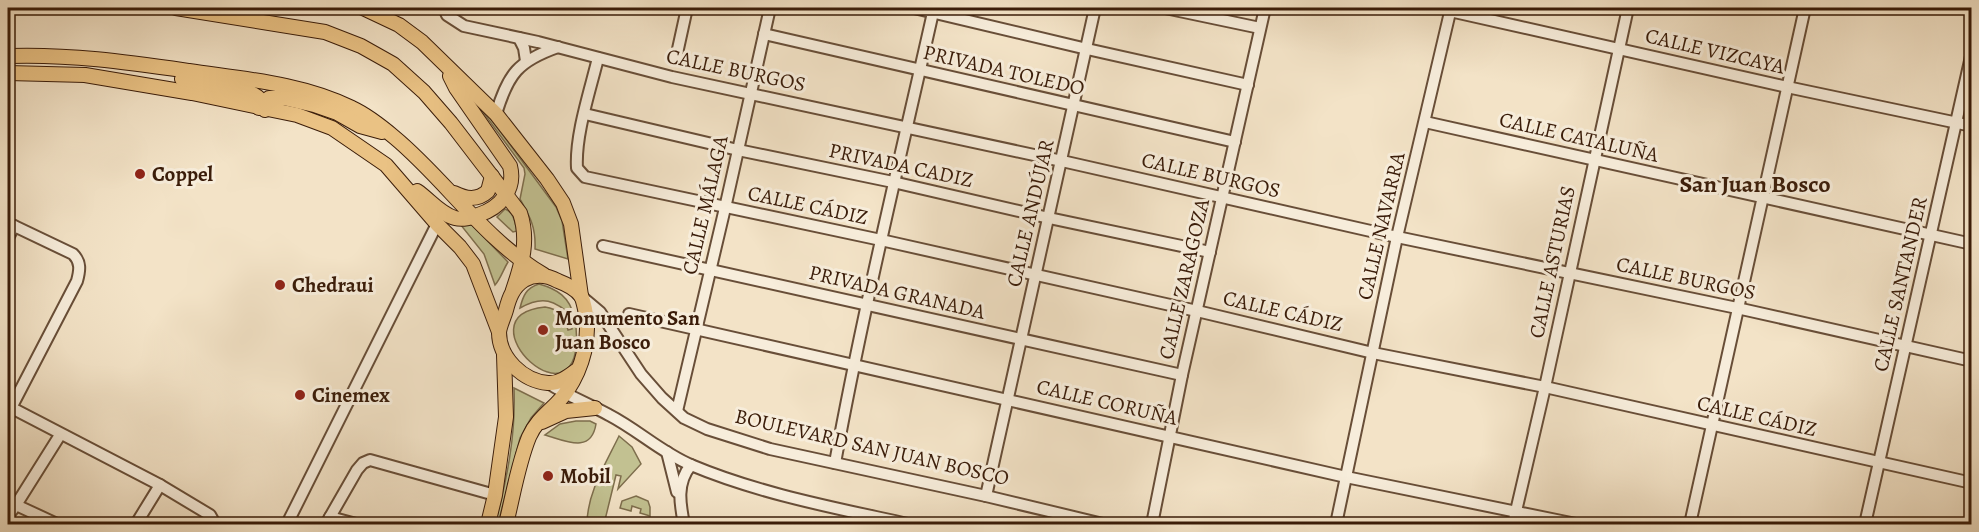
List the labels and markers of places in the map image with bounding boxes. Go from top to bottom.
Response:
place label: Coppel [152,160,214,188]
marker: Coppel [133,167,147,181]
place label: Chedraui [292,271,374,299]
marker: Chedraui [273,278,287,292]
place label: Monumento San Juan Bosco [555,304,700,356]
marker: Monumento San Juan Bosco [536,323,550,337]
place label: Cinemex [312,381,390,409]
marker: Cinemex [293,388,307,402]
place label: Mobil [560,462,611,490]
marker: Mobil [541,469,555,483]

